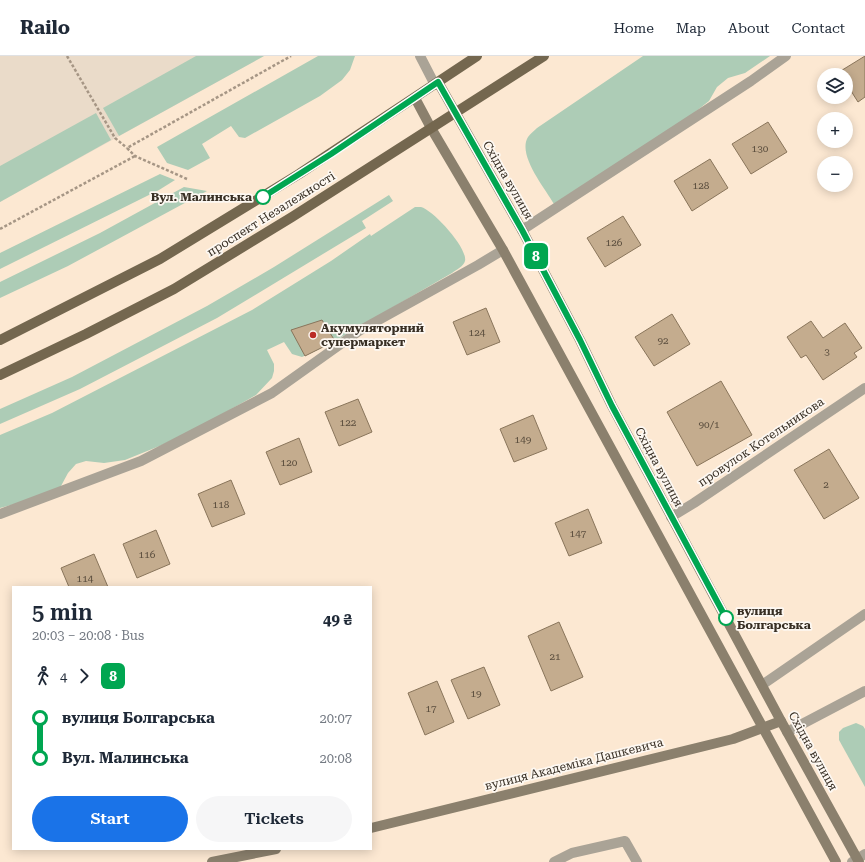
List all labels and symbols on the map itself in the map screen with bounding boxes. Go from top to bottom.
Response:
street label: Східна вулиця [480,138,536,222]
house number: 130 [752,143,769,154]
street label: проспект Незалежності [204,169,338,259]
house number: 128 [693,180,710,191]
marker: Вул. Малинська [255,189,271,205]
place label: Вул. Малинська [151,190,252,204]
house number: 126 [606,237,623,248]
line badge: 8 [523,243,549,269]
place label: Акумуляторний супермаркет [321,321,424,349]
house number: 124 [469,327,486,338]
marker: Акумуляторний супермаркет [308,330,318,340]
house number: 92 [657,335,669,346]
house number: 3 [824,346,830,357]
street label: провулок Котельникова [695,394,827,489]
house number: 122 [340,417,357,428]
house number: 90/1 [699,419,720,430]
street label: Східна вулиця [632,425,686,509]
house number: 149 [515,434,532,445]
house number: 120 [281,457,298,468]
house number: 2 [823,479,829,490]
house number: 118 [213,499,230,510]
house number: 147 [570,528,587,539]
house number: 116 [139,549,156,560]
house number: 114 [77,573,94,584]
place label: вулиця Болгарська [737,604,811,632]
marker: вулиця Болгарська [718,610,734,626]
house number: 21 [549,651,561,662]
house number: 19 [470,688,482,699]
house number: 17 [425,703,437,714]
street label: Східна вулиця [786,709,841,793]
street label: вулиця Академіка Дашкевича [483,735,665,793]

